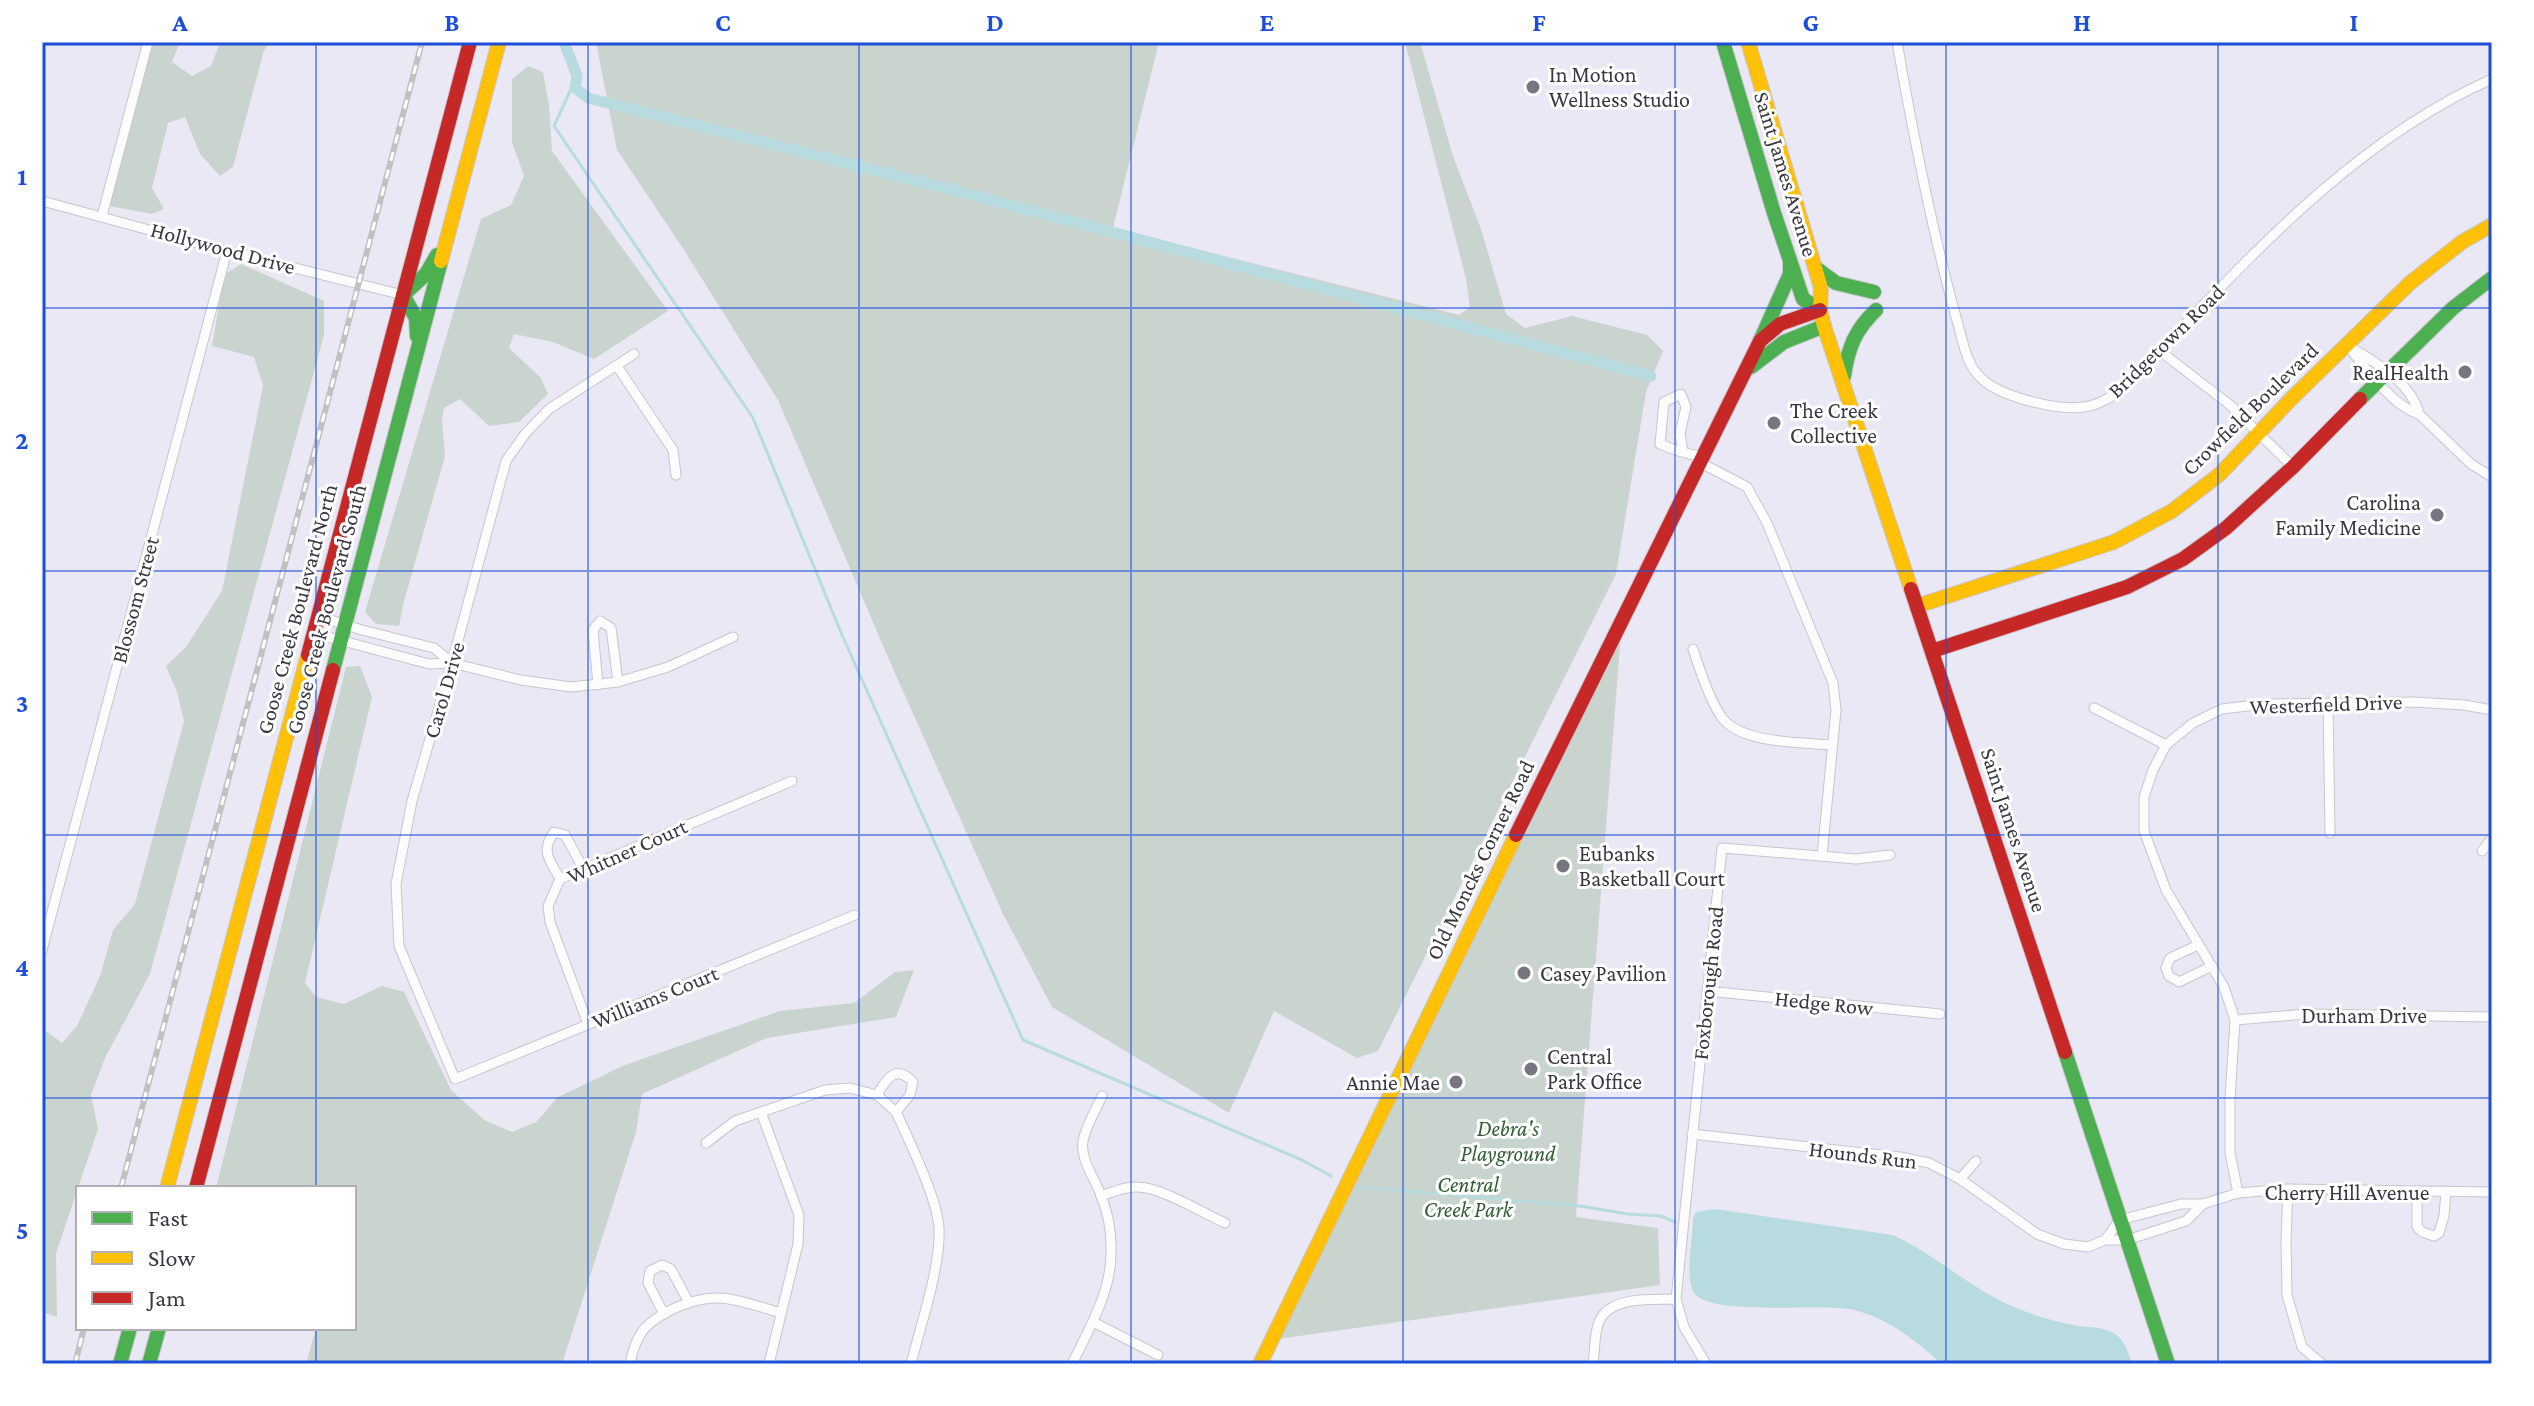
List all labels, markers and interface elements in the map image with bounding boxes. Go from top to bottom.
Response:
text: A [171,8,188,37]
text: B [444,8,460,37]
text: C [715,8,731,37]
text: D [986,8,1004,37]
text: E [1260,8,1275,37]
text: F [1532,8,1546,37]
text: G [1803,8,1819,37]
text: H [2073,8,2091,37]
text: I [2350,8,2358,37]
place label: In Motion Wellness Studio [1549,62,1690,112]
marker: In Motion Wellness Studio [1524,78,1542,96]
street label: Saint James Avenue [1749,89,1823,259]
text: 1 [17,162,27,191]
street label: Hollywood Drive [148,217,298,279]
street label: Bridgetown Road [2103,279,2230,403]
street label: Crowfield Boulevard [2177,337,2324,480]
place label: RealHealth [2352,360,2449,385]
marker: RealHealth [2456,363,2474,381]
place label: The Creek Collective [1790,398,1878,448]
marker: The Creek Collective [1765,414,1783,432]
text: 2 [15,426,29,455]
street label: Goose Creek Boulevard North [252,481,342,737]
street label: Goose Creek Boulevard South [281,481,371,737]
place label: Carolina Family Medicine [2275,490,2421,540]
marker: Carolina Family Medicine [2428,506,2446,524]
street label: Blossom Street [106,533,164,666]
street label: Carol Drive [418,639,470,741]
text: 3 [16,689,28,718]
street label: Westerfield Drive [2249,689,2403,719]
street label: Saint James Avenue [1976,745,2052,915]
street label: Old Moncks Corner Road [1421,756,1539,964]
street label: Whitner Court [563,813,692,889]
place label: Eubanks Basketball Court [1579,841,1726,891]
marker: Eubanks Basketball Court [1554,857,1572,875]
street label: Foxborough Road [1687,904,1729,1061]
text: 4 [15,953,29,982]
street label: Williams Court [588,960,723,1034]
place label: Casey Pavilion [1540,961,1667,986]
marker: Casey Pavilion [1515,964,1533,982]
street label: Hedge Row [1773,985,1875,1021]
street label: Durham Drive [2301,1003,2427,1028]
place label: Central Park Office [1547,1044,1642,1094]
marker: Central Park Office [1522,1060,1540,1078]
place label: Annie Mae [1346,1070,1440,1095]
marker: Annie Mae [1447,1073,1465,1091]
park label: Debra's Playground [1461,1116,1556,1166]
street label: Hounds Run [1808,1136,1919,1174]
park label: Central Creek Park [1424,1172,1514,1222]
street label: Cherry Hill Avenue [2264,1180,2430,1205]
legend [76,1186,356,1330]
text: Fast [148,1204,189,1231]
text: 5 [16,1216,28,1245]
text: Slow [148,1244,195,1271]
text: Jam [146,1284,186,1311]

